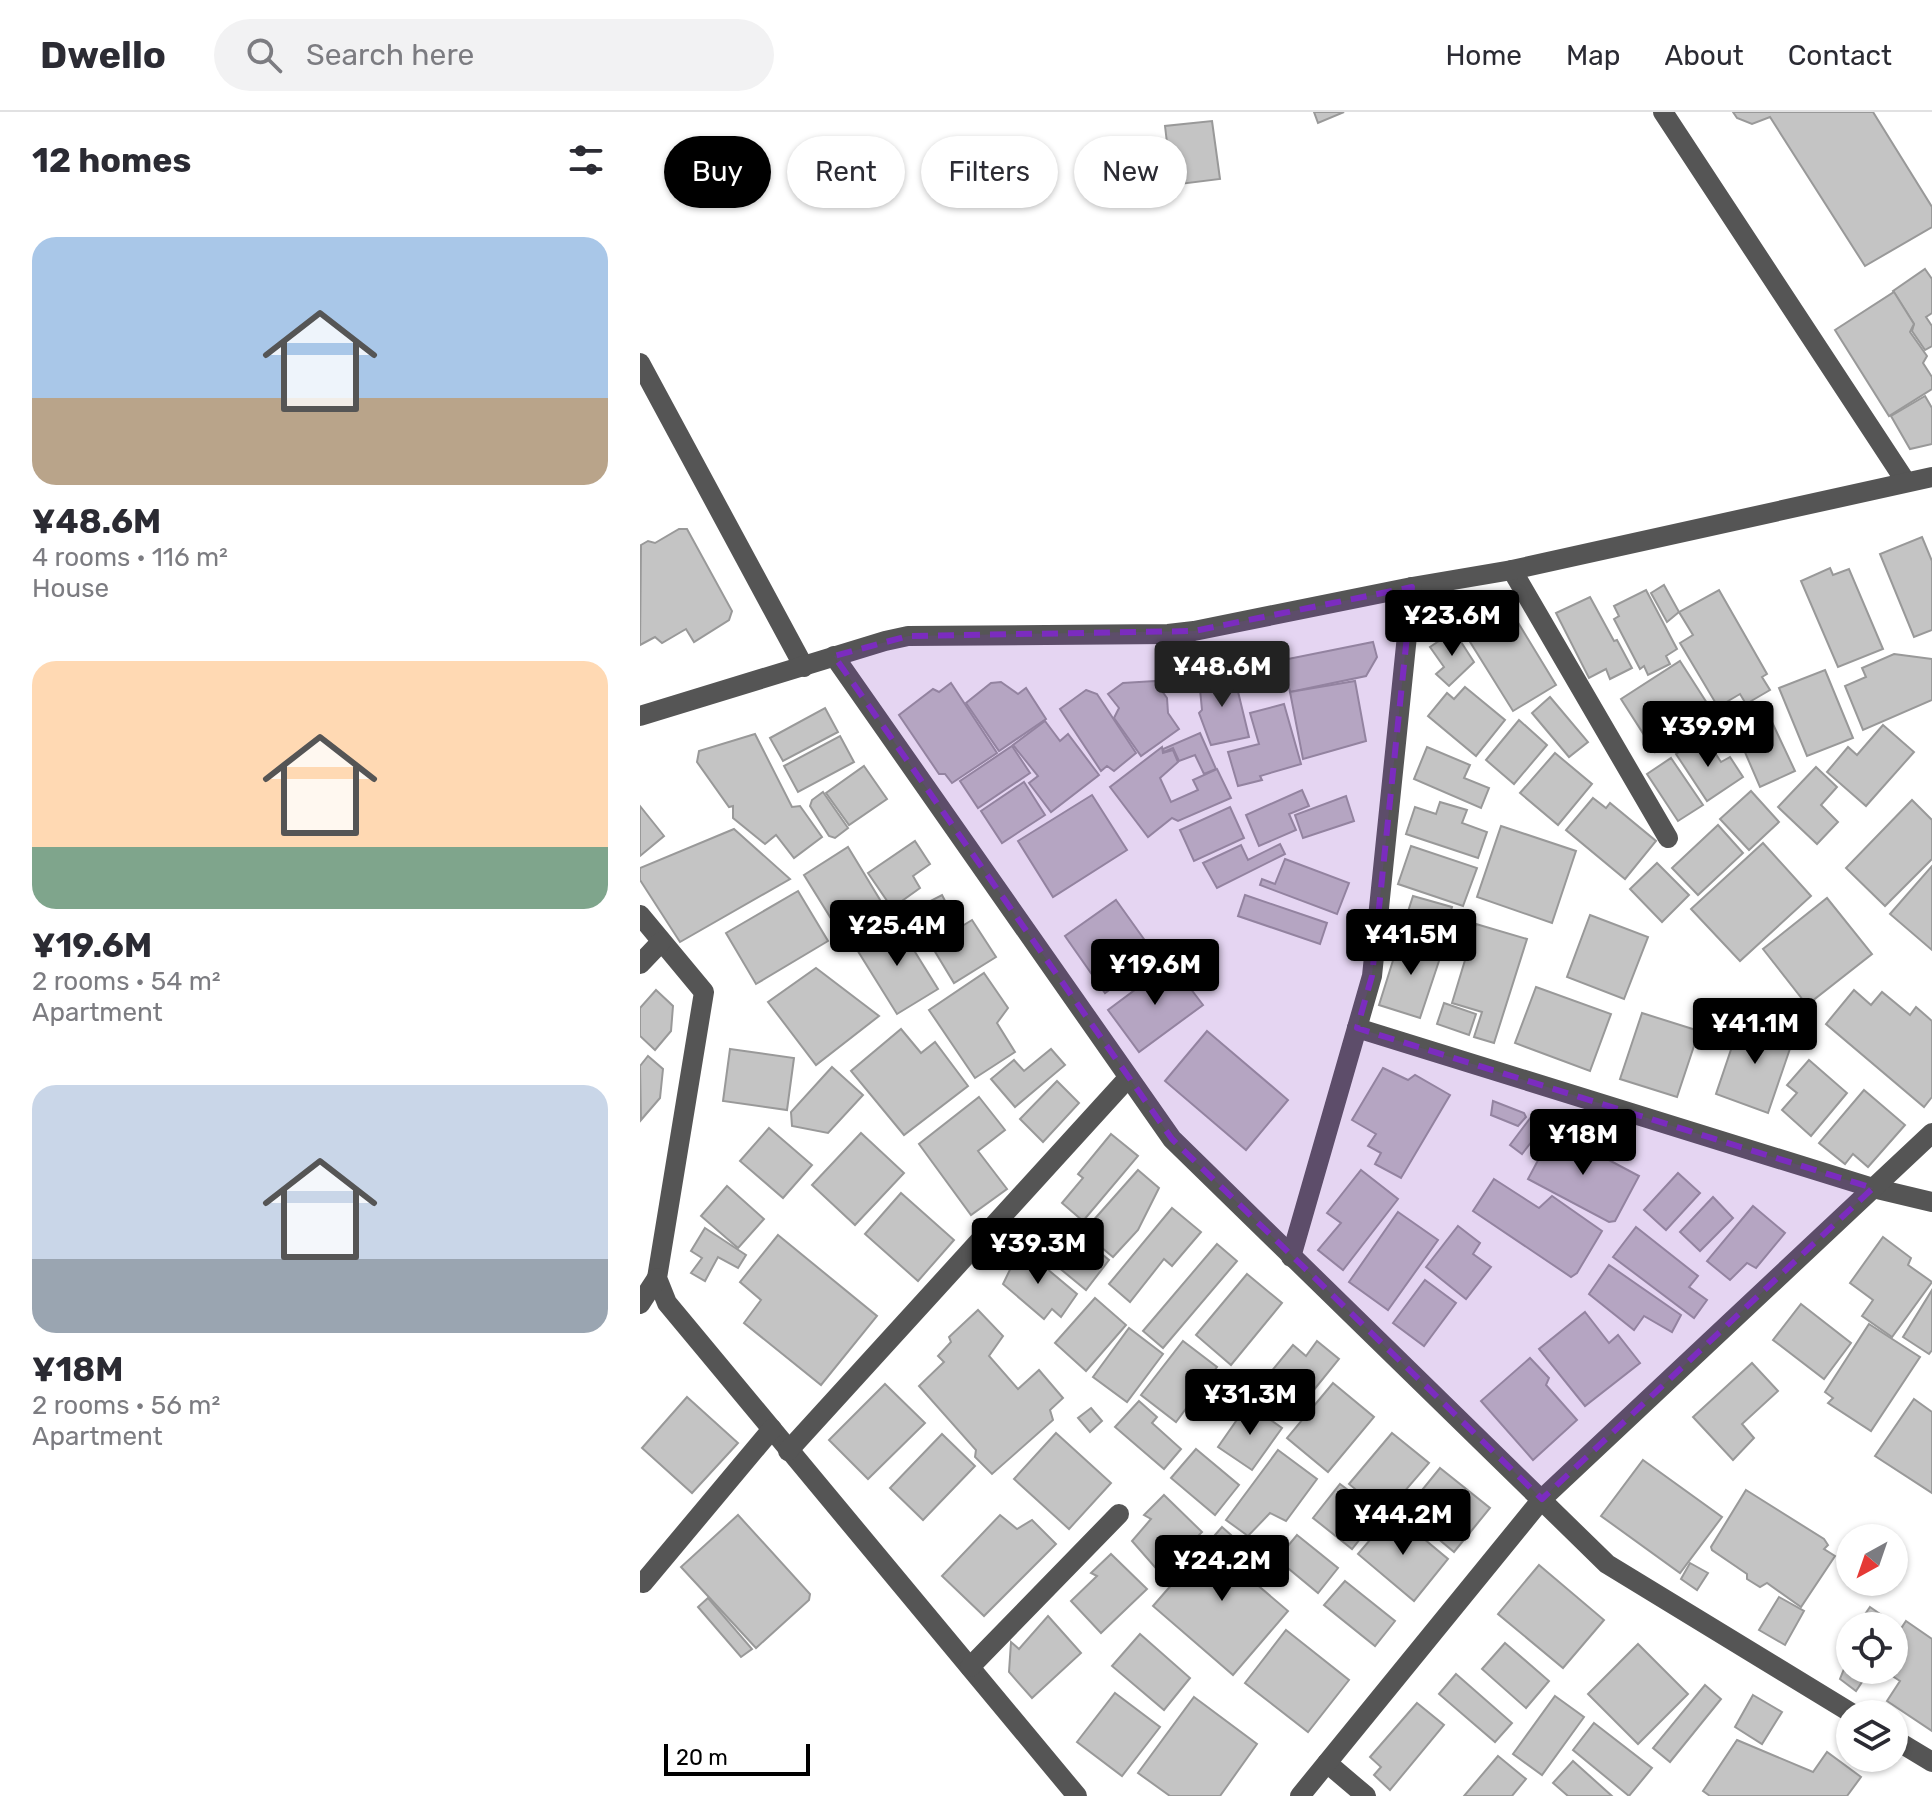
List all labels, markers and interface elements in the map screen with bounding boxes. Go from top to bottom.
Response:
search box [214,19,774,91]
text: Dwello [40,32,166,78]
icon: search [242,33,286,77]
text: Search here [306,37,474,73]
text: Home [1445,39,1522,72]
text: Map [1566,39,1620,72]
text: About [1664,39,1744,72]
text: Contact [1788,39,1892,72]
chip: Buy [664,136,771,208]
chip: Rent [787,136,905,208]
chip: Filters [921,136,1058,208]
chip: New [1074,136,1187,208]
icon: filters [564,138,608,182]
text: 12 homes [32,140,191,181]
icon: home [248,289,392,433]
text: ¥48.6M [32,501,161,542]
text: 4 rooms · 116 m² [32,542,228,573]
text: House [32,573,109,604]
pin: ¥23.6M [1387,590,1517,658]
text: ¥23.6M [1403,600,1501,631]
pin: ¥48.6M [1157,641,1287,709]
text: ¥48.6M [1173,651,1271,682]
pin: ¥39.9M [1643,701,1773,769]
text: ¥39.9M [1661,711,1755,742]
icon: home [248,713,392,857]
pin: ¥25.4M [832,900,962,968]
pin: ¥41.5M [1346,909,1476,977]
text: ¥25.4M [848,910,946,941]
text: ¥41.5M [1364,919,1458,950]
text: ¥19.6M [32,925,152,966]
pin: ¥19.6M [1090,939,1220,1007]
text: ¥19.6M [1109,949,1201,980]
text: 2 rooms · 54 m² [32,966,221,997]
text: Apartment [32,997,163,1028]
pin: ¥41.1M [1690,998,1820,1066]
text: ¥41.1M [1711,1008,1799,1039]
pin: ¥18M [1536,1109,1630,1177]
text: ¥18M [1548,1119,1618,1150]
icon: home [248,1137,392,1281]
pin: ¥39.3M [973,1218,1103,1286]
text: ¥39.3M [990,1228,1086,1259]
text: ¥18M [32,1349,124,1390]
pin: ¥31.3M [1185,1369,1315,1437]
text: ¥31.3M [1203,1379,1297,1410]
text: 2 rooms · 56 m² [32,1390,220,1421]
text: Apartment [32,1421,163,1452]
pin: ¥44.2M [1338,1489,1468,1557]
text: ¥44.2M [1353,1499,1453,1530]
north arrow [1836,1524,1908,1596]
map controls [1836,1524,1908,1772]
pin: ¥24.2M [1157,1535,1287,1603]
text: ¥24.2M [1173,1545,1271,1576]
button: locate [1836,1612,1908,1684]
button: layers [1836,1700,1908,1772]
scale bar [664,1740,810,1776]
text: 20 m [676,1744,728,1771]

